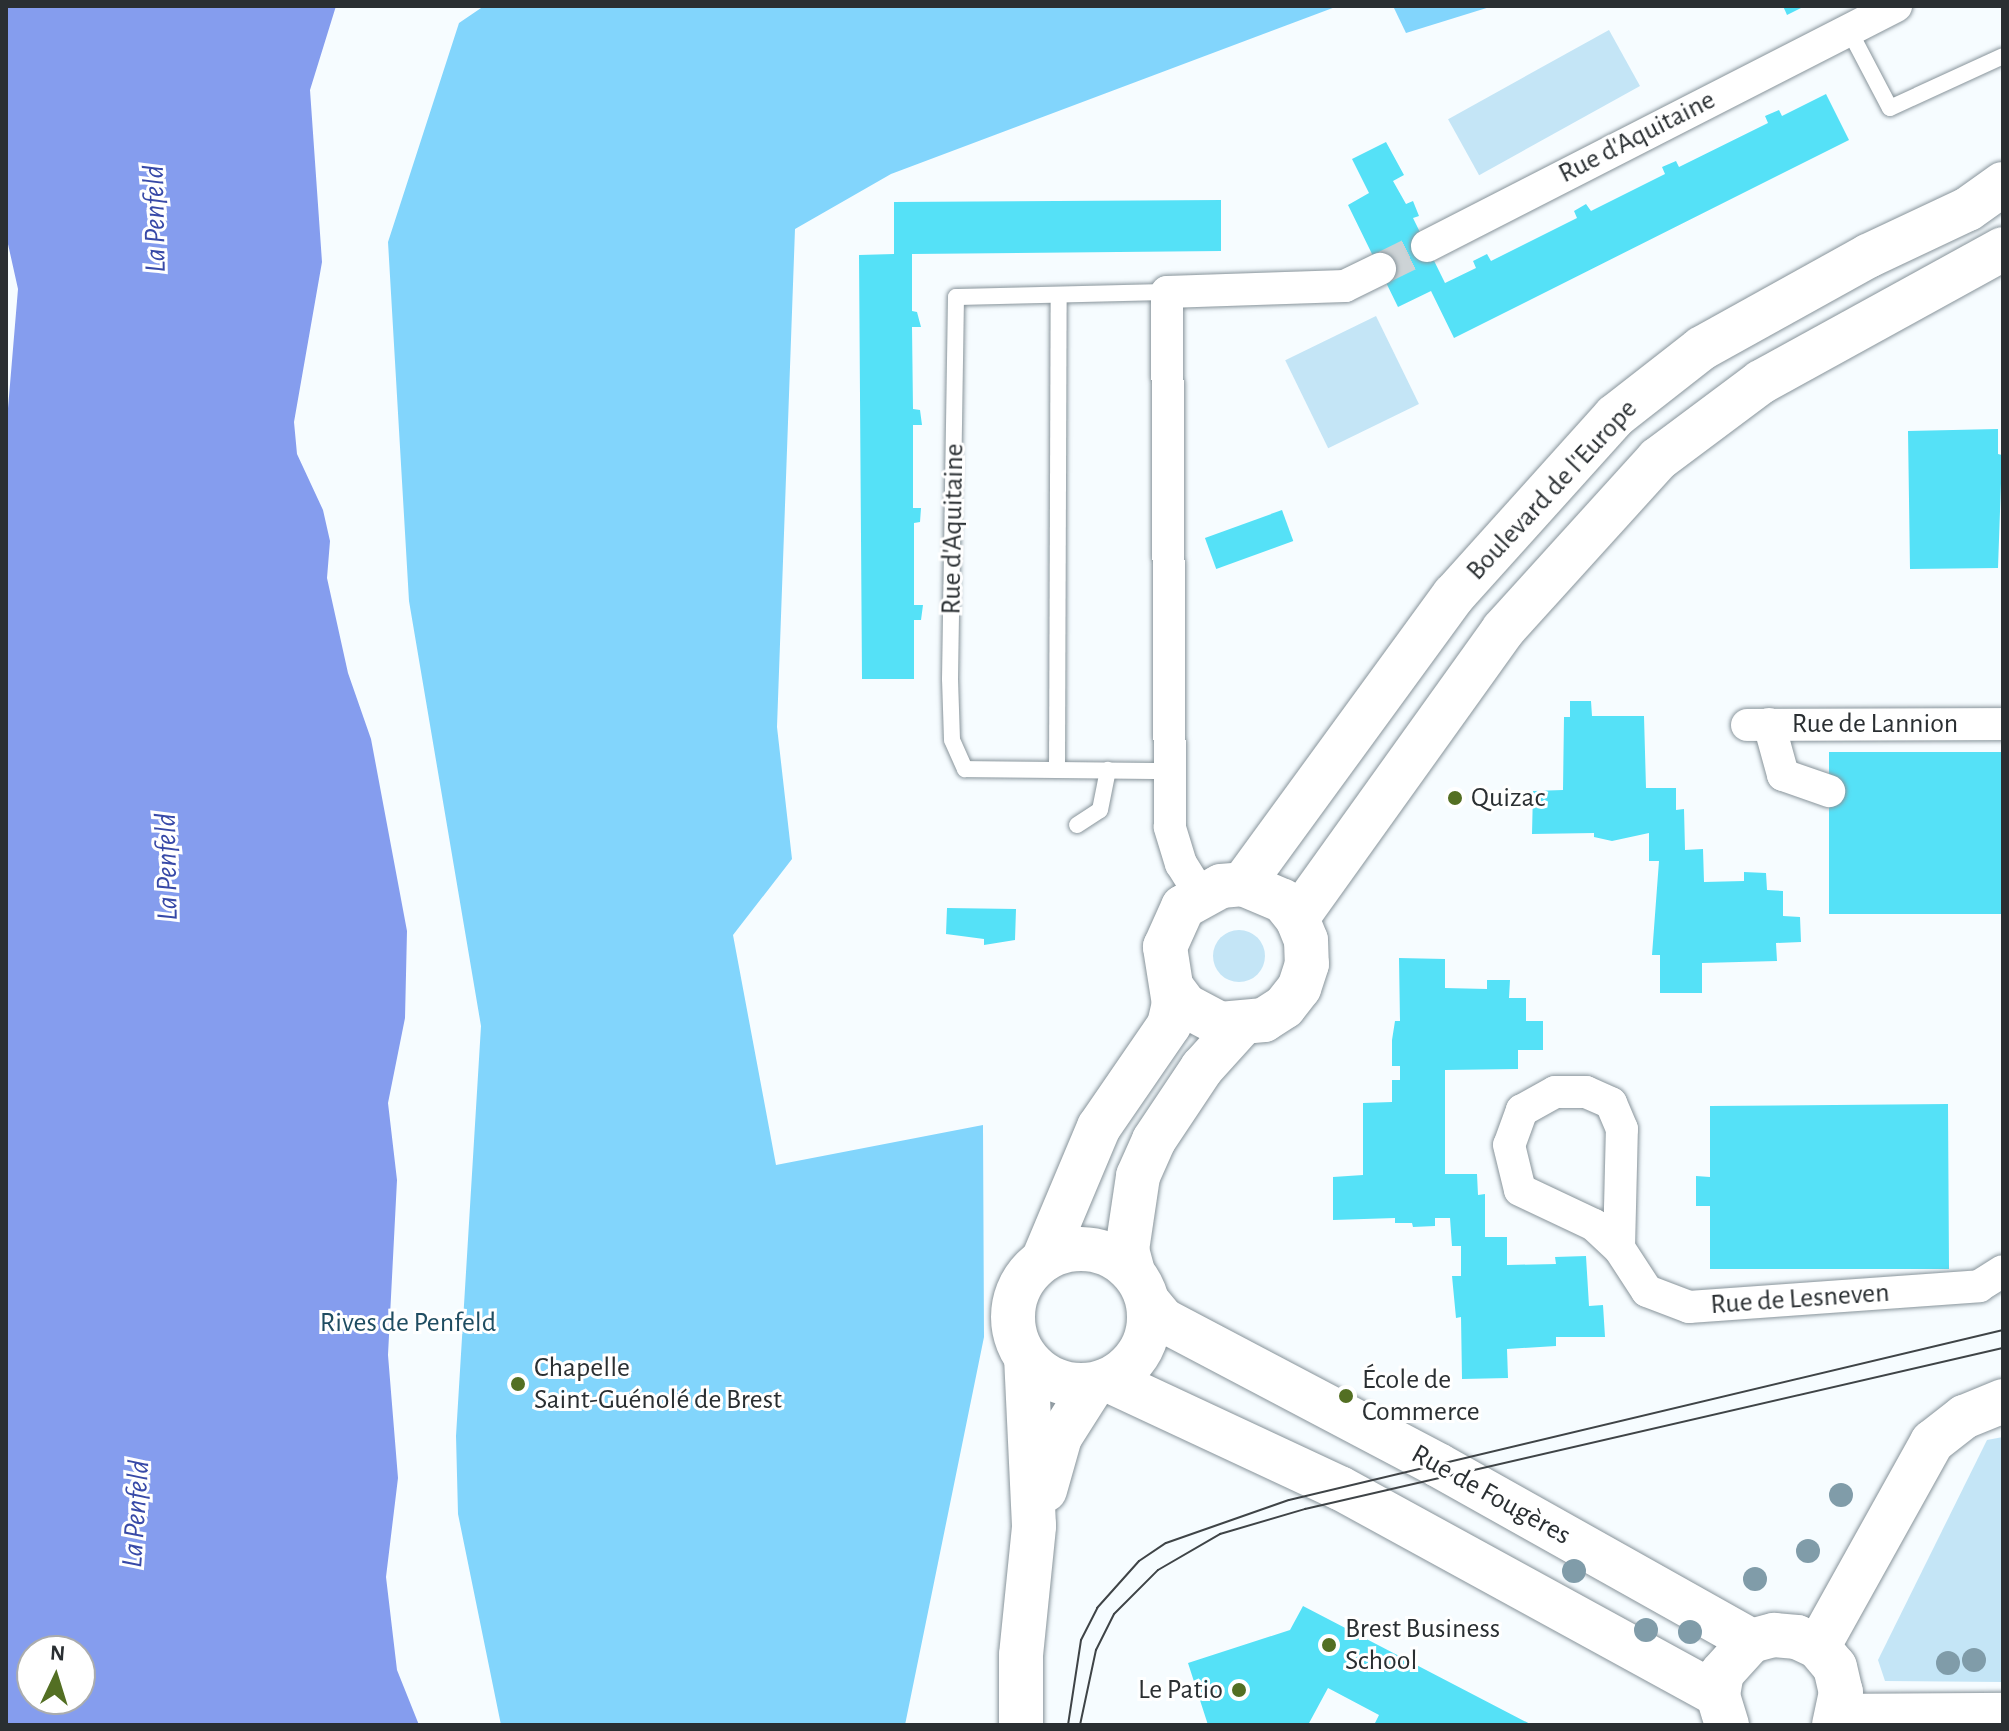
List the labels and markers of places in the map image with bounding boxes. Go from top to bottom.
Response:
place label: Quizac [1471,781,1545,815]
marker: Quizac [1446,789,1464,807]
place label: Chapelle Saint-Guénolé de Brest [534,1351,782,1417]
place label: École de Commerce [1362,1363,1480,1429]
marker: Chapelle Saint-Guénolé de Brest [509,1375,527,1393]
marker: École de Commerce [1337,1387,1355,1405]
place label: Brest Business School [1345,1612,1500,1678]
marker: Brest Business School [1320,1636,1338,1654]
place label: Le Patio [1138,1673,1223,1707]
marker: Le Patio [1230,1681,1248,1699]

